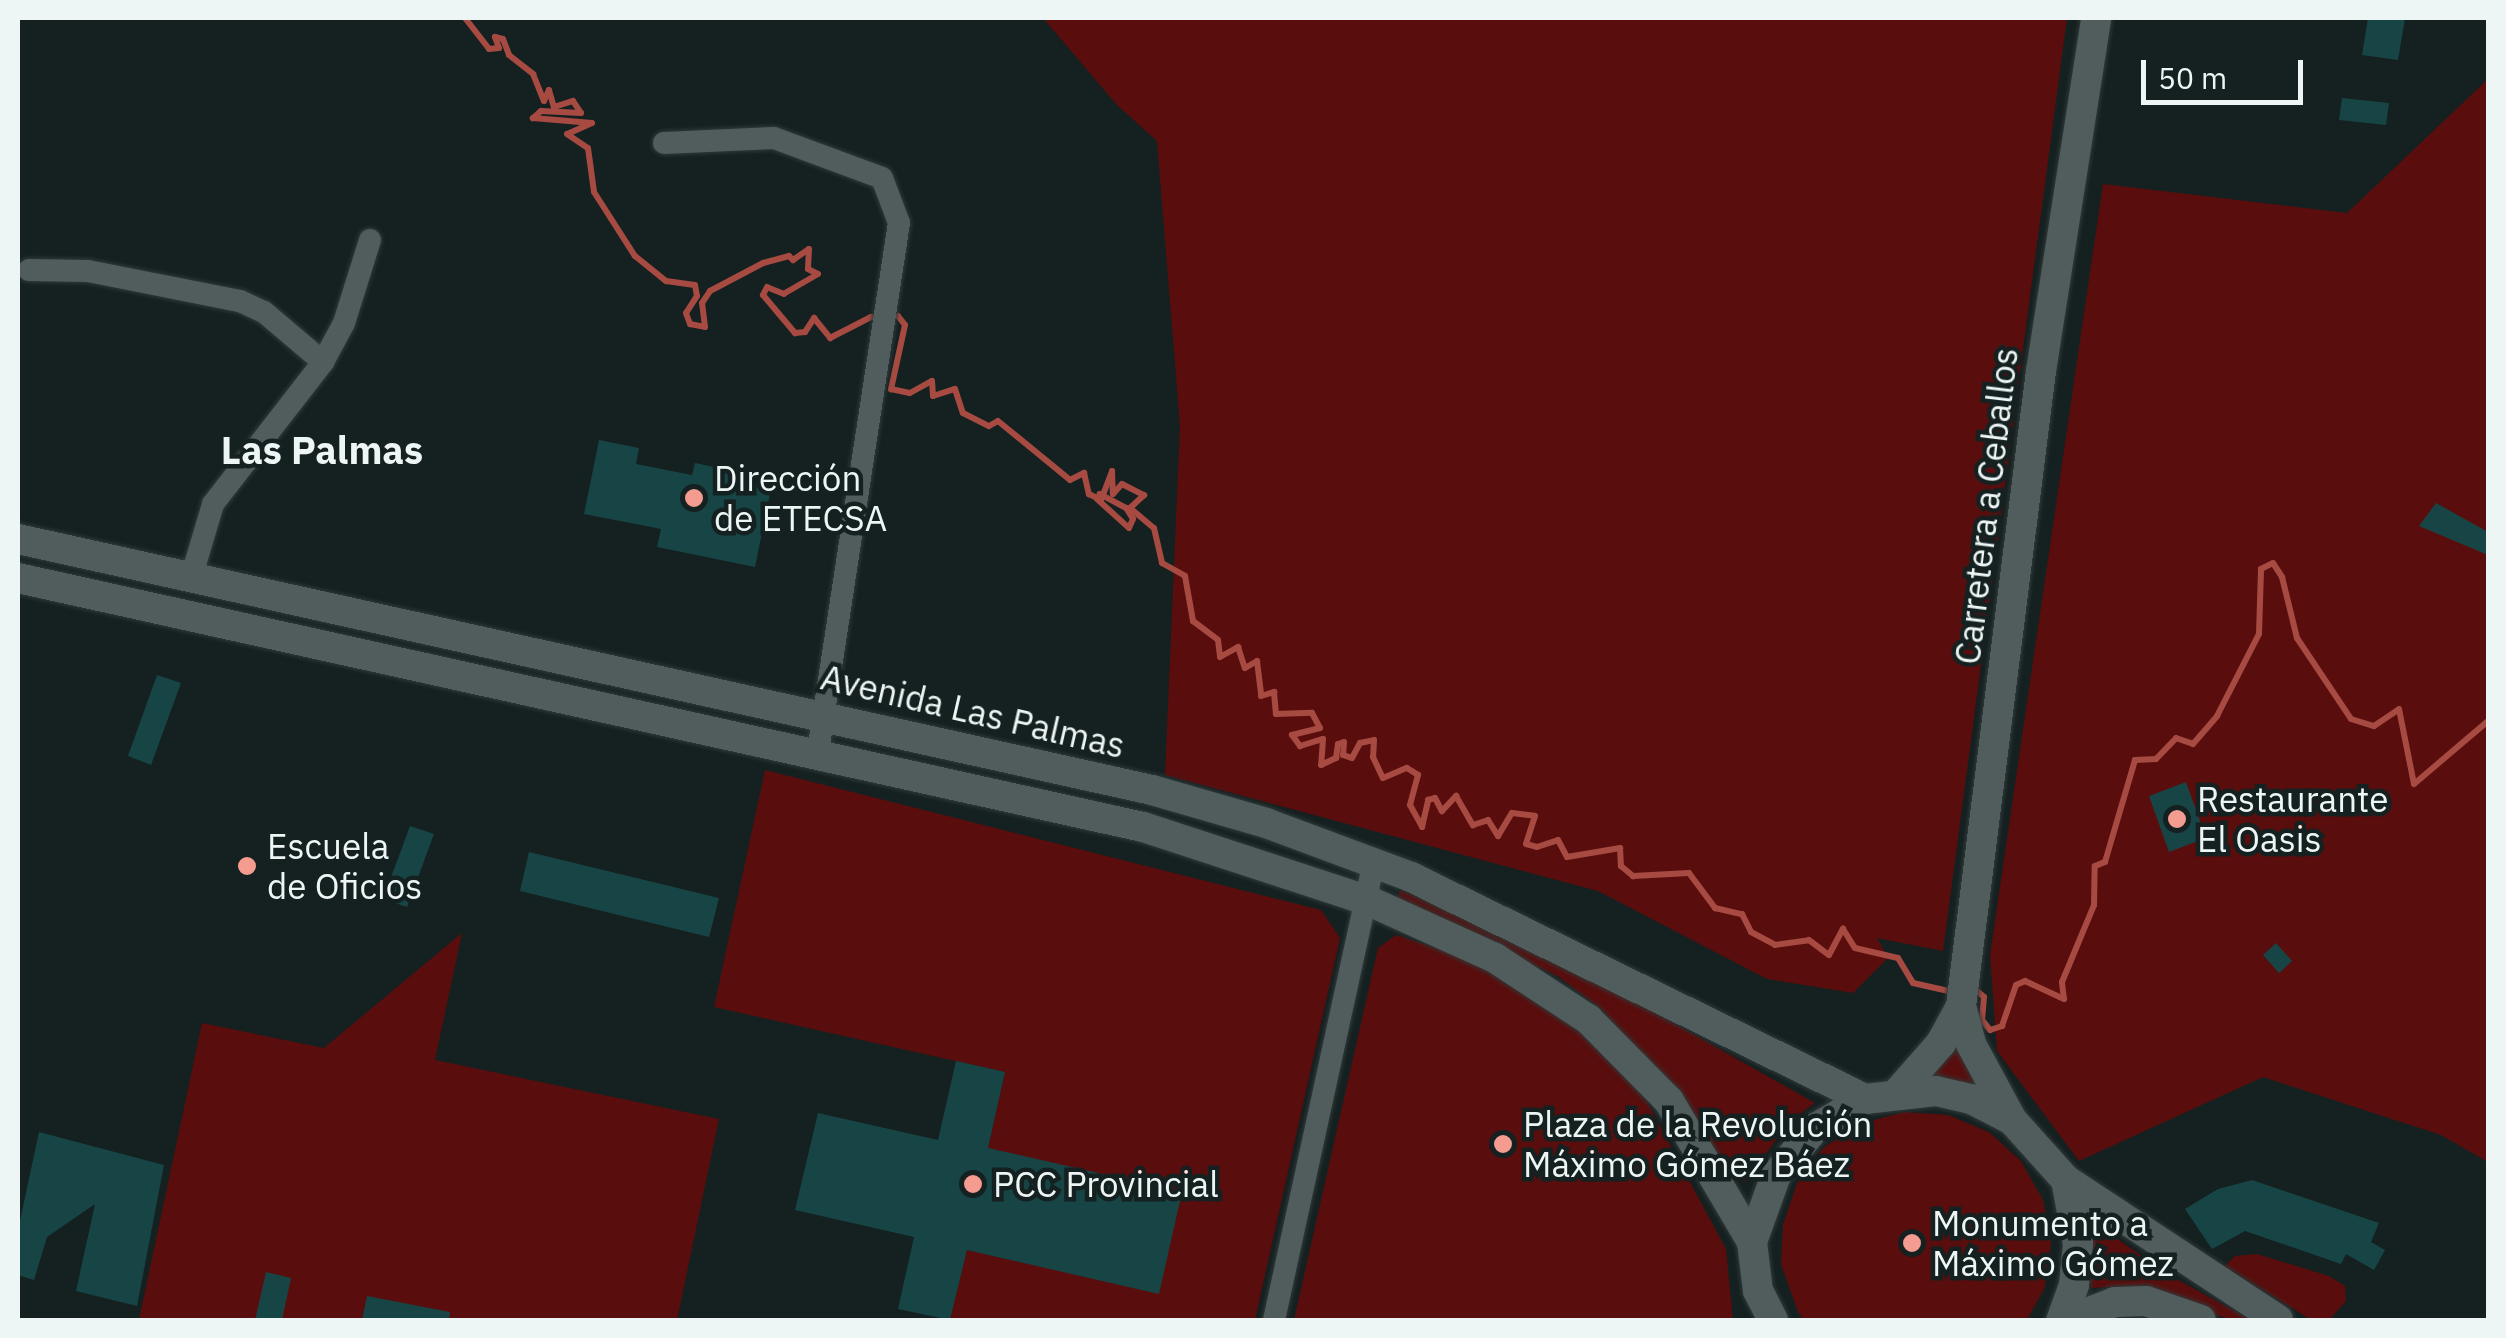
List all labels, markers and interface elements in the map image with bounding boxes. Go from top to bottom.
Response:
scale bar [2146,40,2308,102]
text: 50 m [2158,58,2227,97]
street label: Carretera a Ceballos [1946,345,2026,667]
district label: Las Palmas [221,427,423,473]
place label: Dirección de ETECSA [714,457,887,539]
marker: Dirección de ETECSA [683,487,705,509]
street label: Avenida Las Palmas [817,656,1129,766]
place label: Restaurante El Oasis [2197,778,2388,860]
marker: Restaurante El Oasis [2166,808,2188,830]
place label: Escuela de Oficios [267,825,422,907]
marker: Escuela de Oficios [236,855,258,877]
place label: Plaza de la Revolución Máximo Gómez Báez [1523,1103,1872,1185]
marker: Plaza de la Revolución Máximo Gómez Báez [1492,1133,1514,1155]
place label: PCC Provincial [993,1163,1219,1205]
marker: PCC Provincial [962,1173,984,1195]
place label: Monumento a Máximo Gómez [1932,1202,2174,1284]
marker: Monumento a Máximo Gómez [1901,1232,1923,1254]

